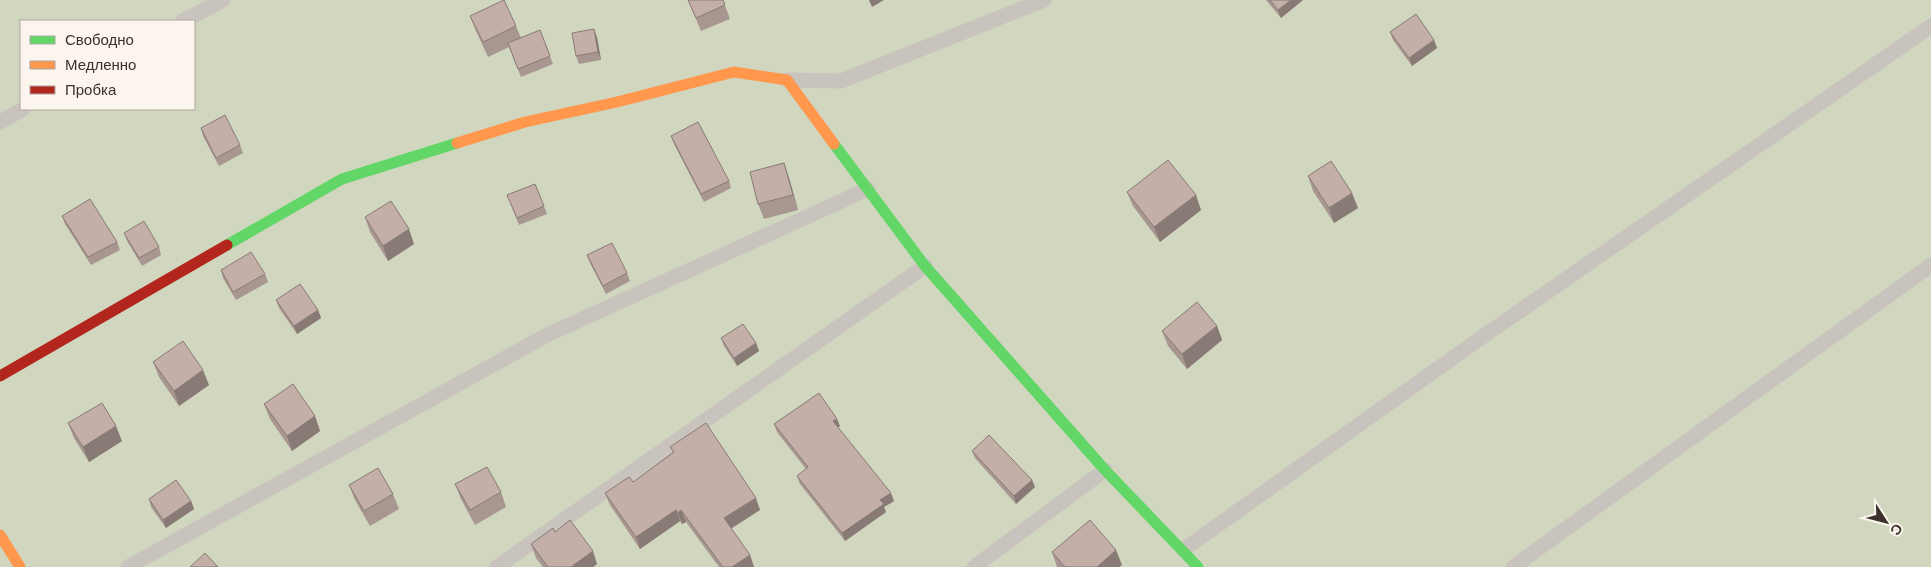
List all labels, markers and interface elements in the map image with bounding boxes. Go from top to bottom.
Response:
legend [20,20,195,110]
text: Свободно [65,31,134,48]
text: Медленно [65,56,136,73]
text: Пробка [65,81,117,98]
north arrow [1861,497,1911,547]
text: С [1887,521,1906,538]

